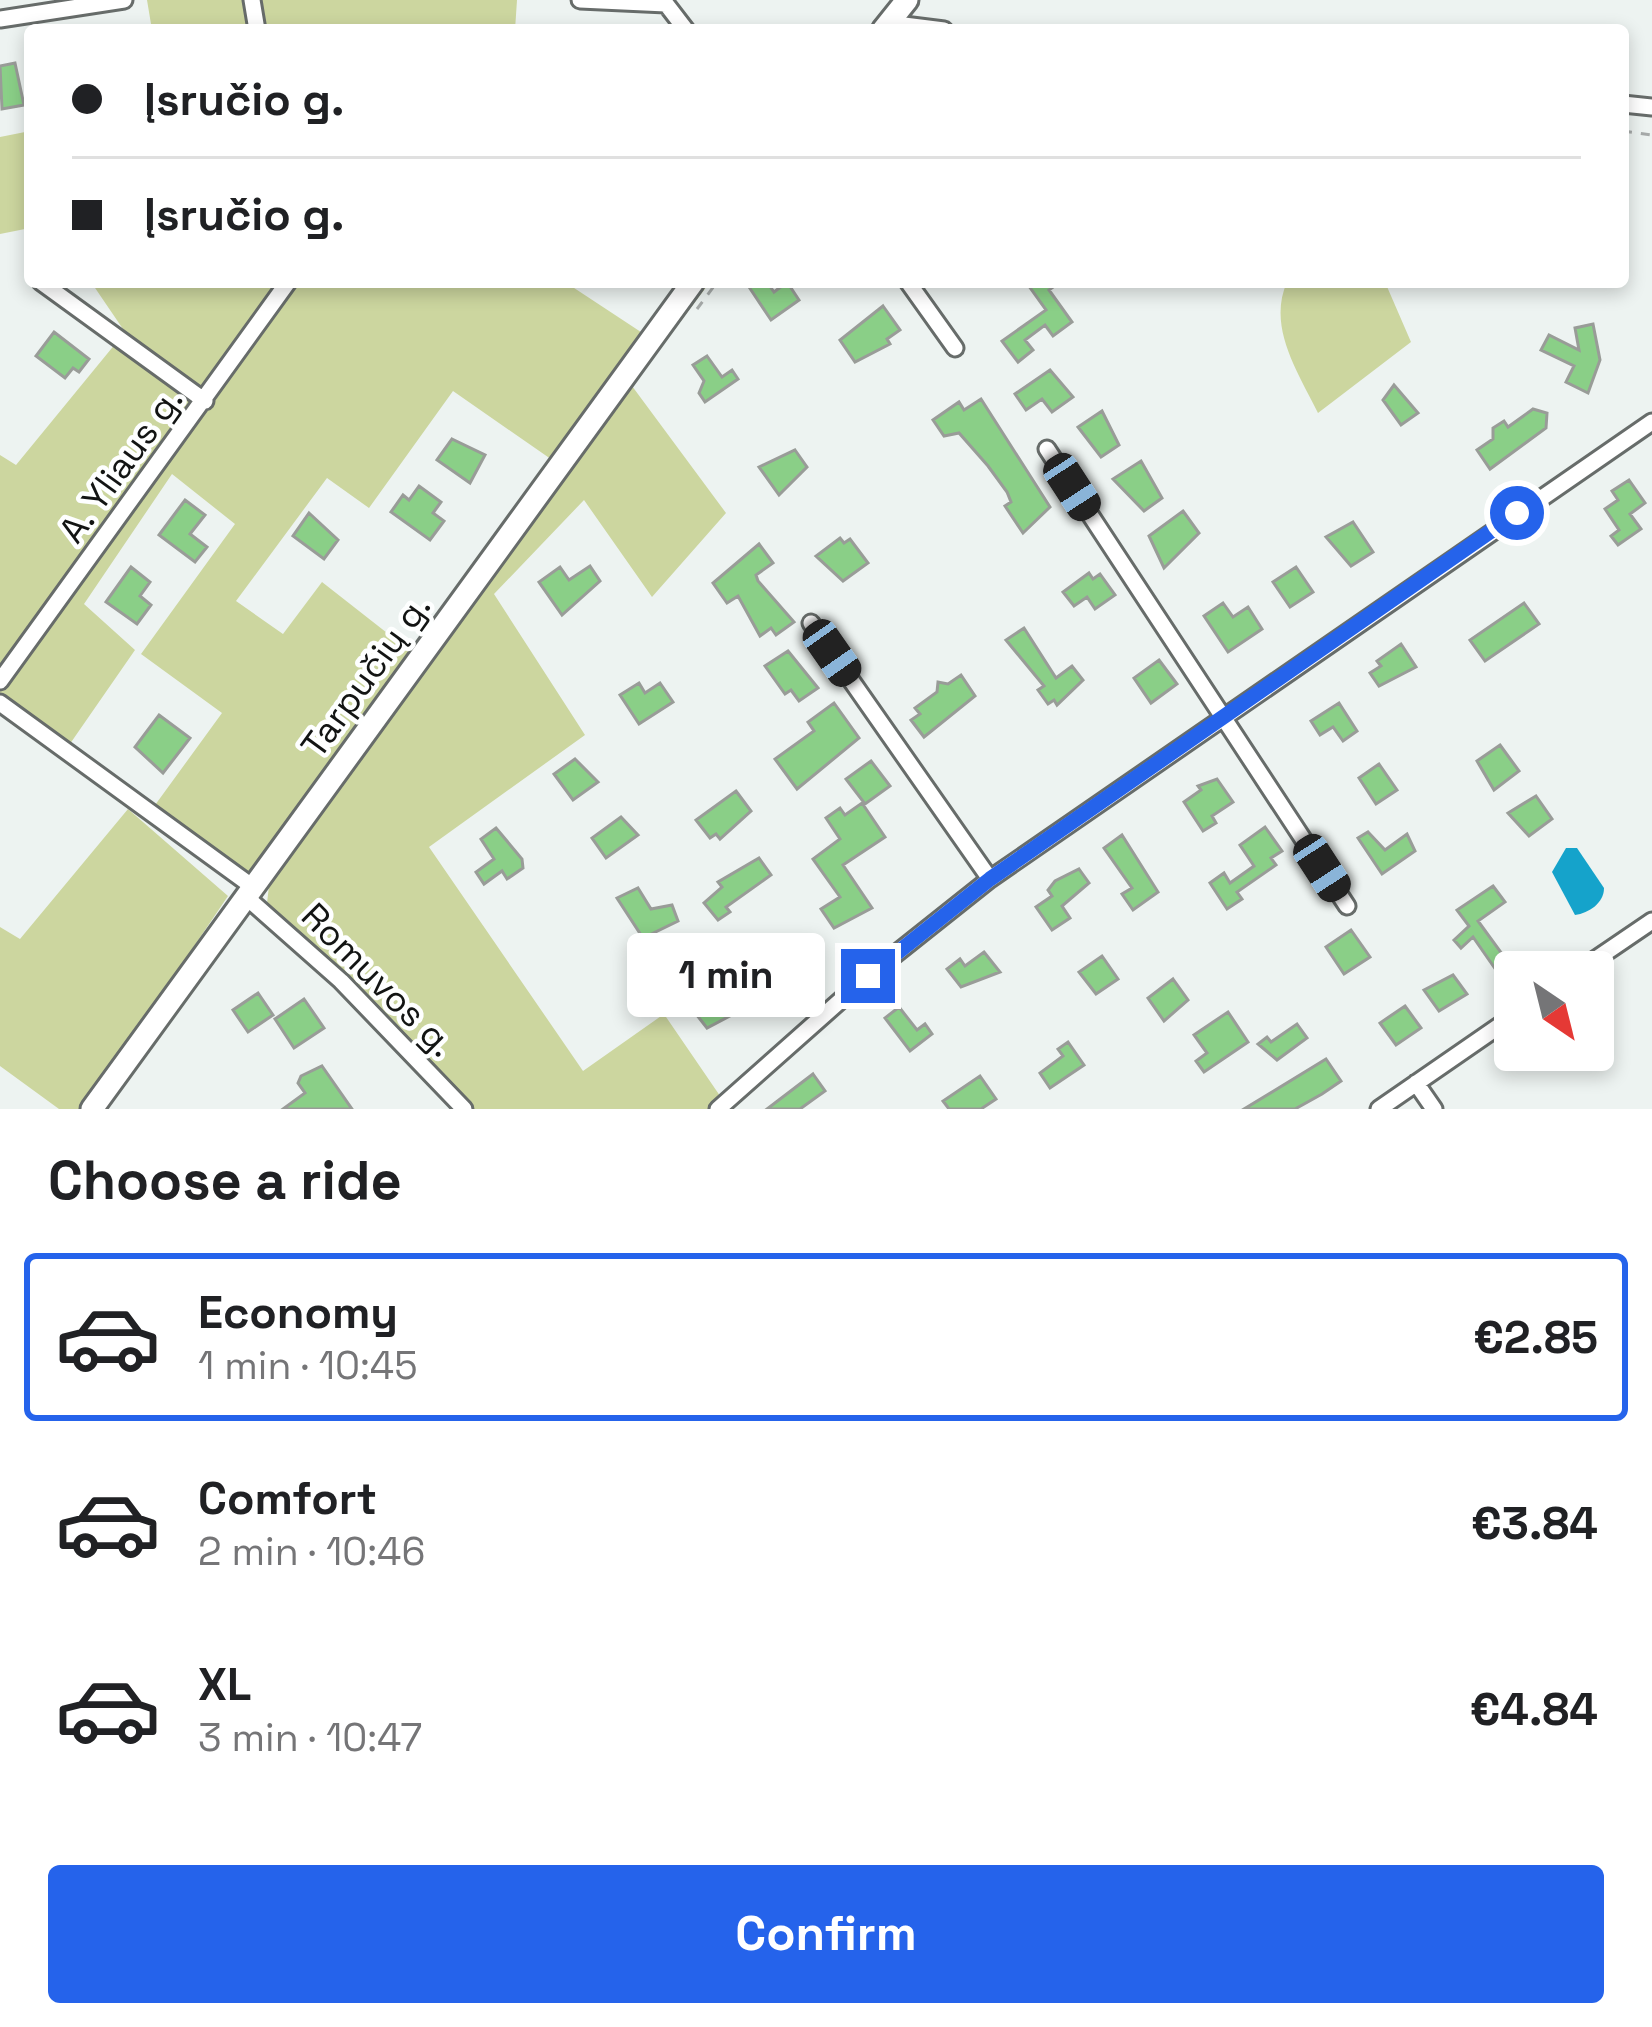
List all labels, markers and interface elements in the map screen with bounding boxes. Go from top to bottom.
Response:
text: Įsručio g. [144,71,344,128]
text: Įsručio g. [144,186,344,243]
street label: A. Yliaus g. [49,378,193,552]
car [1037,447,1107,527]
route start [1490,486,1544,540]
street label: Tarpučių g. [291,585,441,767]
car [797,613,867,693]
car [1287,828,1357,908]
street label: Romuvos g. [291,893,465,1067]
callout: 1 min [628,934,826,1018]
route end [841,949,895,1003]
text: 1 min [678,950,774,999]
north arrow [1494,951,1614,1071]
map controls [1494,951,1614,1071]
text: Choose a ride [48,1146,402,1215]
icon: car [54,1283,162,1391]
text: Economy [198,1284,398,1341]
text: €2.85 [1473,1309,1598,1366]
text: 1 min · 10:45 [198,1341,418,1390]
icon: car [54,1469,162,1577]
text: Comfort [198,1470,377,1527]
text: €3.84 [1471,1495,1598,1552]
text: 2 min · 10:46 [198,1527,425,1576]
icon: car [54,1655,162,1763]
text: XL [198,1656,251,1713]
text: €4.84 [1470,1681,1598,1738]
text: 3 min · 10:47 [198,1713,422,1762]
button: Confirm [48,1865,1604,2003]

